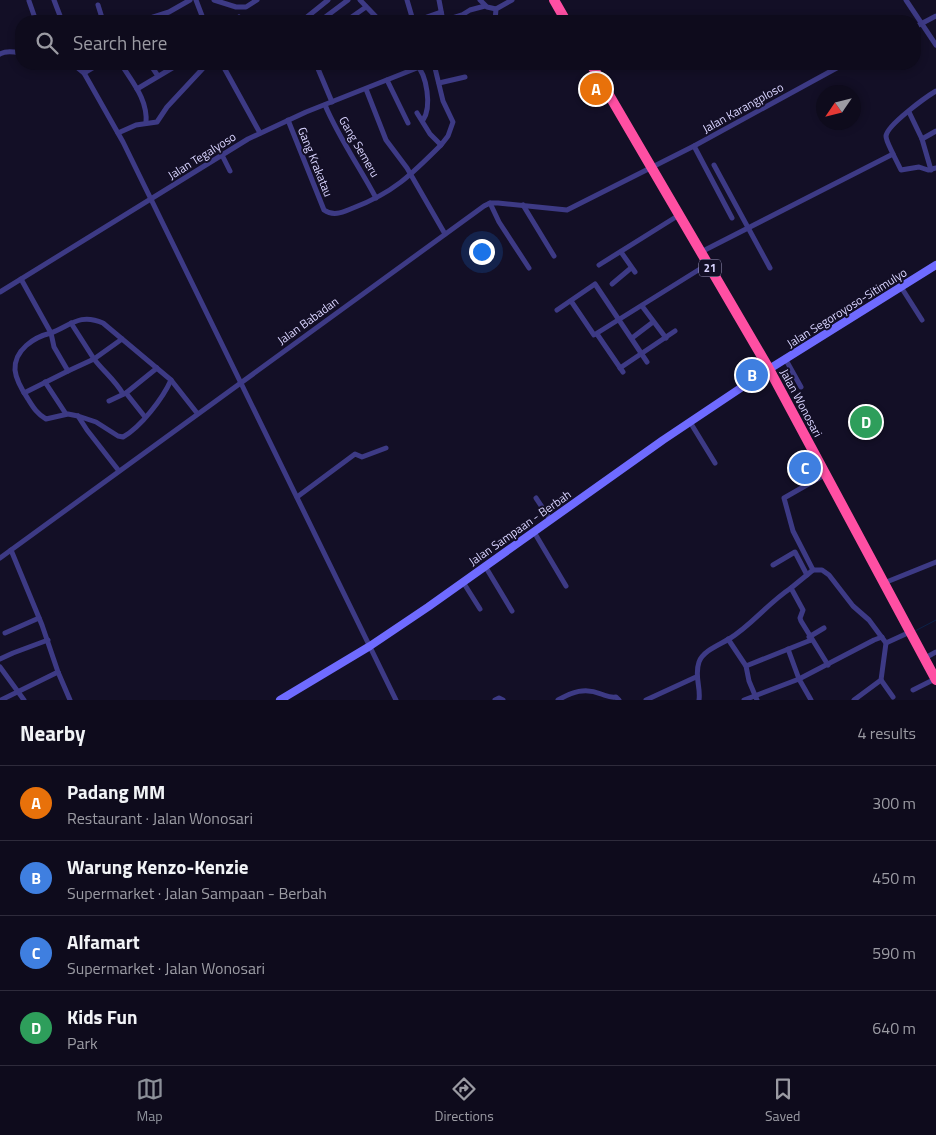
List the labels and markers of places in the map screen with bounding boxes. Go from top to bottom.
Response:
pin: A [580,70,612,108]
pin: B [736,356,768,394]
pin: D [850,403,882,441]
pin: C [789,449,821,487]

